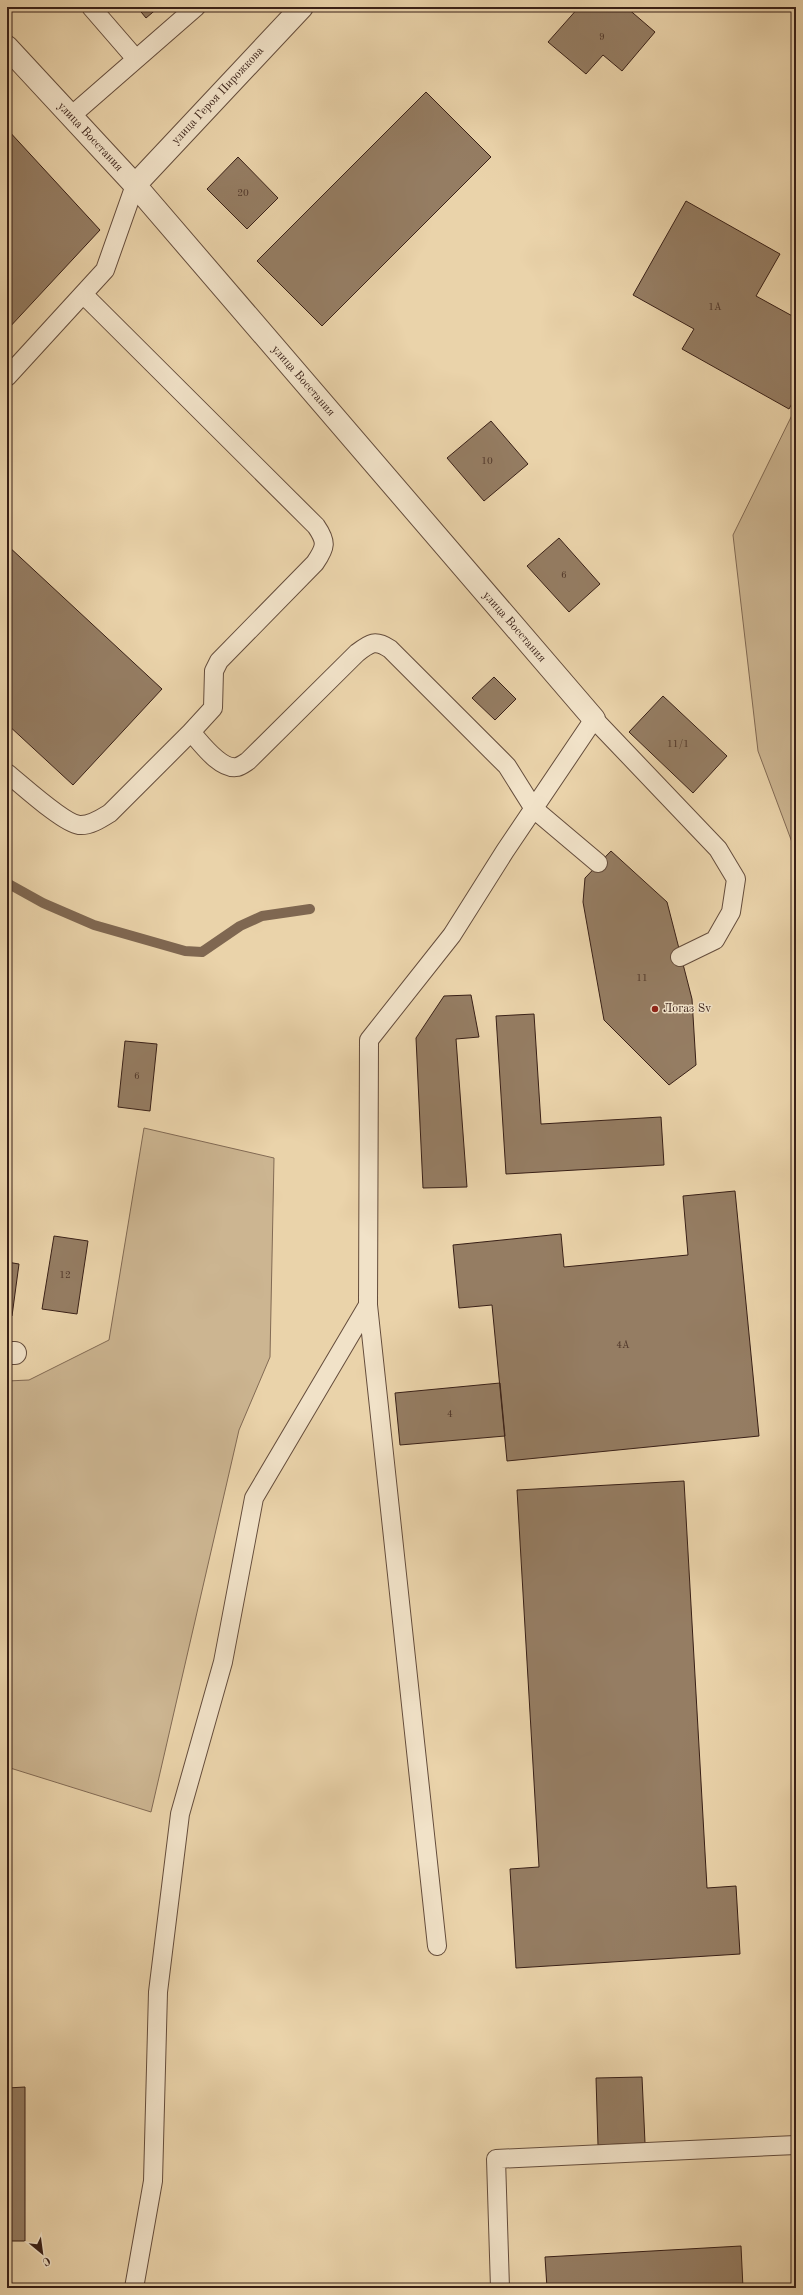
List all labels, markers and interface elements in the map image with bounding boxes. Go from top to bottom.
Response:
house number: 9 [599,32,605,42]
street label: улица Героя Пирожкова [170,45,266,147]
street label: улица Восстания [55,100,125,174]
house number: 20 [237,188,249,198]
house number: 1А [708,302,722,312]
street label: улица Восстания [269,343,337,419]
house number: 10 [481,456,493,466]
house number: 6 [561,570,567,580]
street label: улица Восстания [480,589,548,665]
house number: 11/1 [667,739,689,749]
house number: 11 [636,973,648,983]
place label: Логаз Sv [663,1003,712,1015]
marker: Логаз Sv [650,1004,660,1014]
house number: 6 [134,1071,140,1081]
house number: 12 [59,1270,71,1280]
house number: 4А [616,1340,630,1350]
house number: 4 [447,1409,453,1419]
north arrow [22,2233,62,2273]
text: С [40,2254,52,2267]

